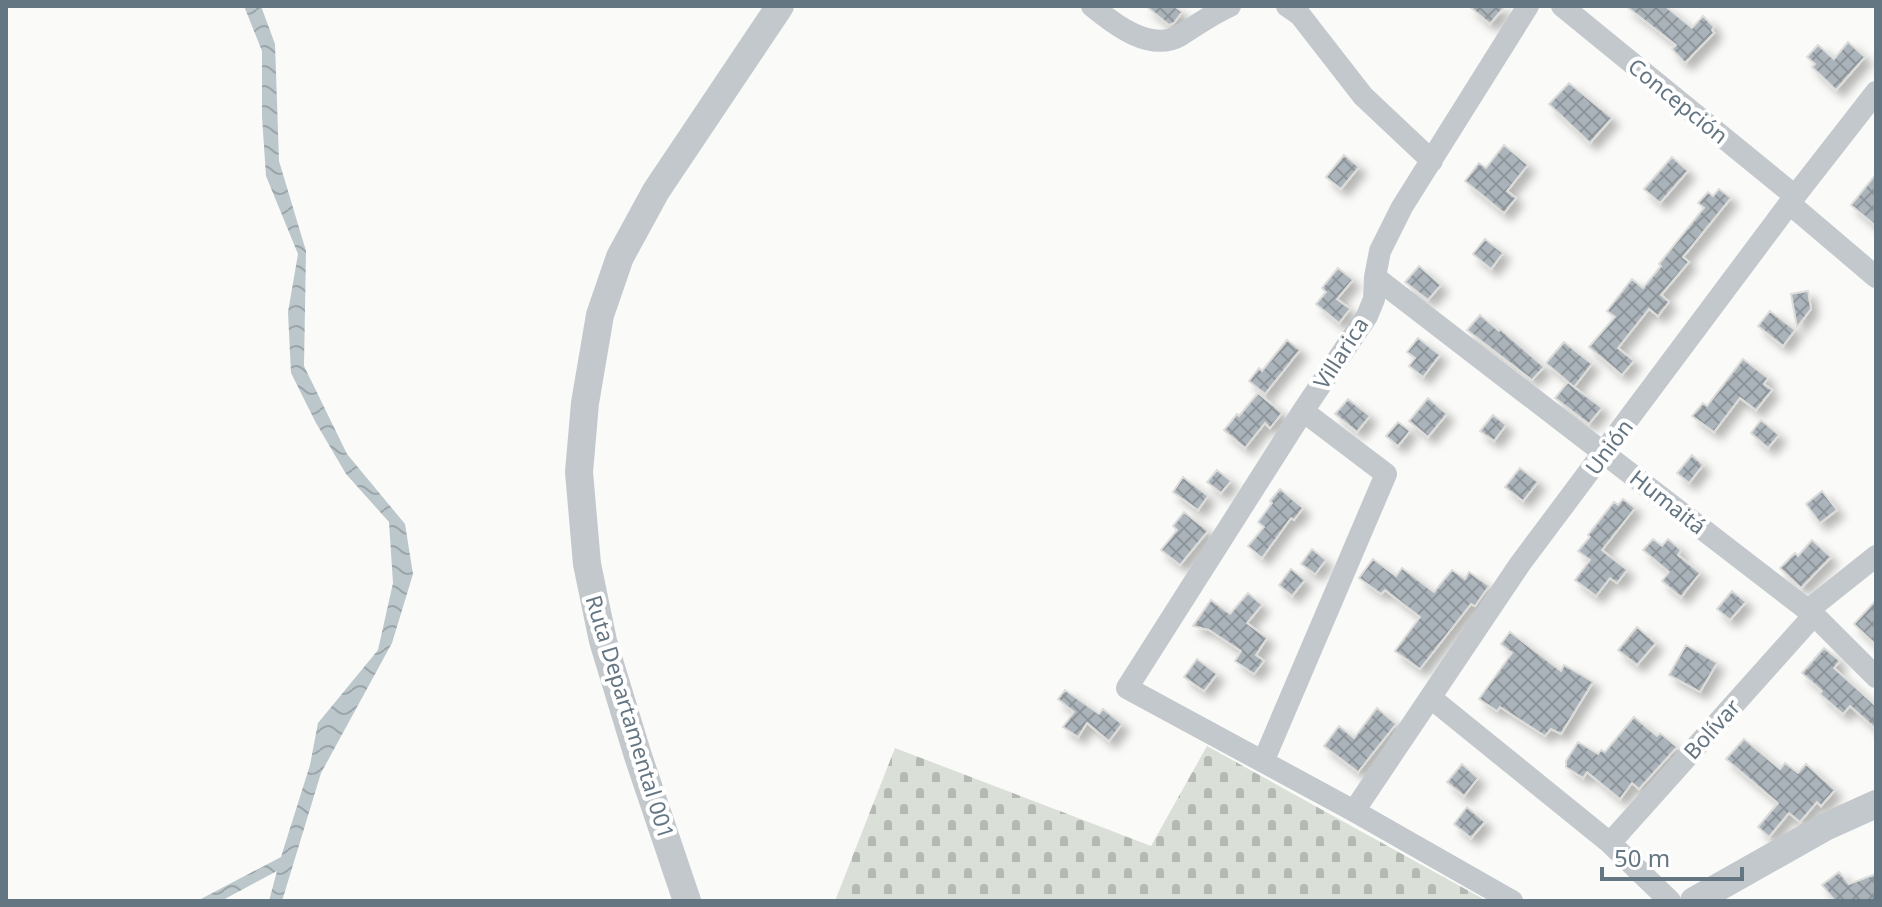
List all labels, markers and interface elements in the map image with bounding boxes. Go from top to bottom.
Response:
street label: Concepción [1622,51,1735,150]
street label: Villarica [1306,311,1375,394]
street label: Unión [1577,413,1639,480]
street label: Humaitá [1624,462,1713,540]
street label: Ruta Departamental 001 [580,591,682,842]
street label: Bolívar [1676,692,1746,765]
scale bar [1602,831,1742,881]
text: 50 m [1614,841,1670,874]

